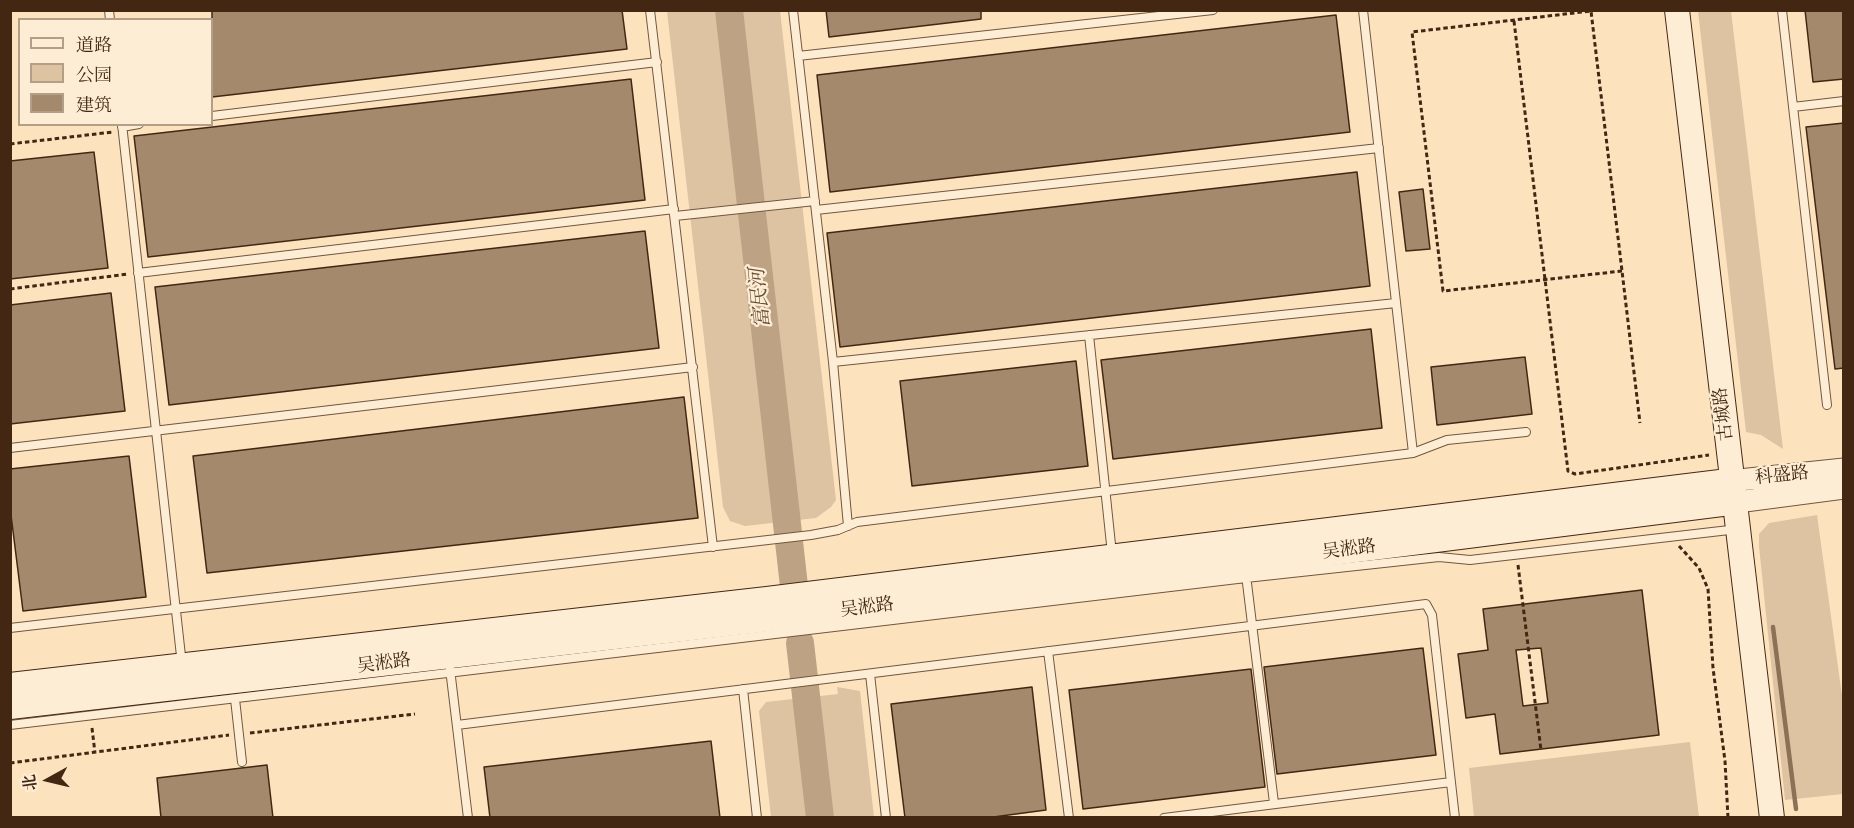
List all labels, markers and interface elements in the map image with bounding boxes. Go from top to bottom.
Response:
legend [18,18,213,126]
text: 道路 [76,35,112,56]
text: 公园 [76,65,112,86]
text: 建筑 [76,95,112,116]
water label: 富民河 [746,267,776,329]
street label: 古城路 [1710,386,1738,442]
street label: 科盛路 [1754,462,1810,490]
street label: 吴淞路 [1321,536,1377,564]
street label: 吴淞路 [839,594,895,622]
street label: 吴淞路 [356,650,412,678]
north arrow [18,750,78,810]
text: 北 [19,773,40,792]

